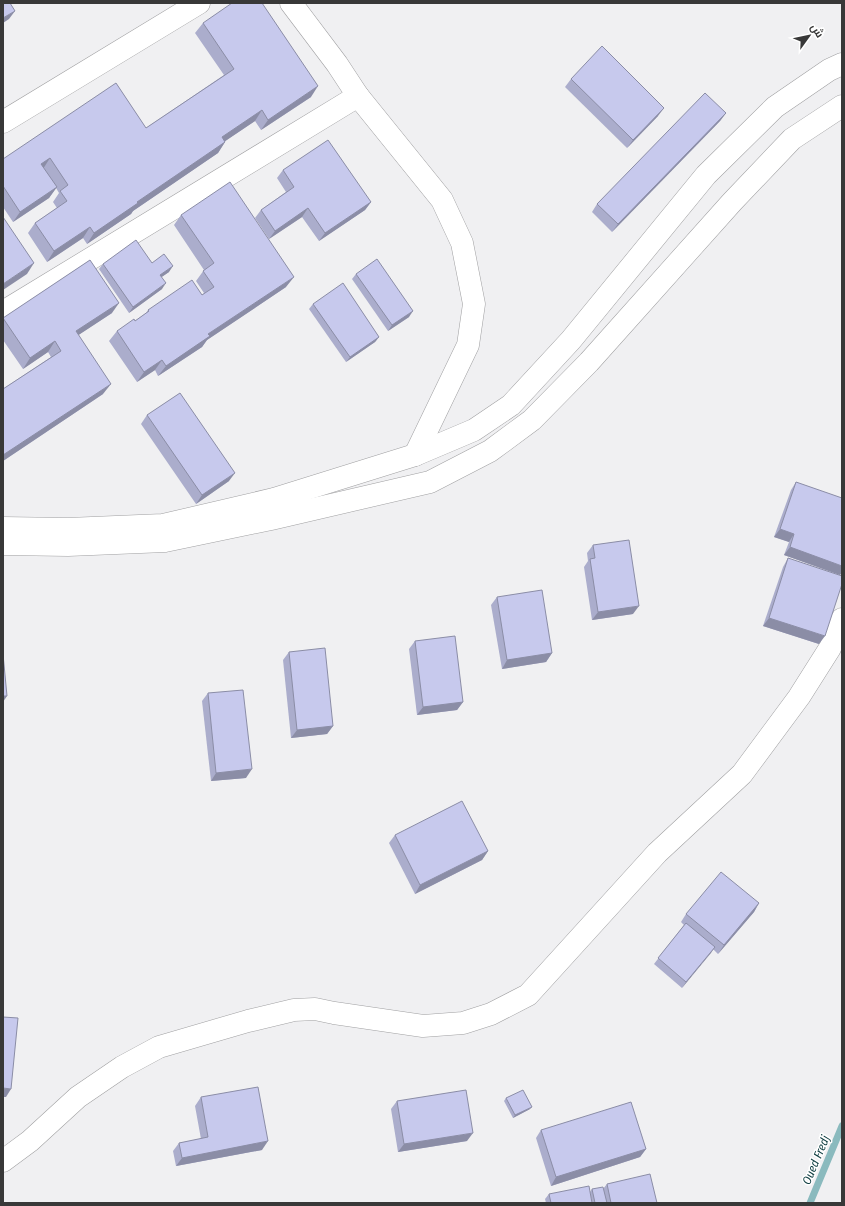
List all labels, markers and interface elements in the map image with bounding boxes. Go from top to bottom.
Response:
north arrow [789,16,829,56]
text: ش [808,21,826,40]
water label: Oued Fredj [799,1133,833,1187]

